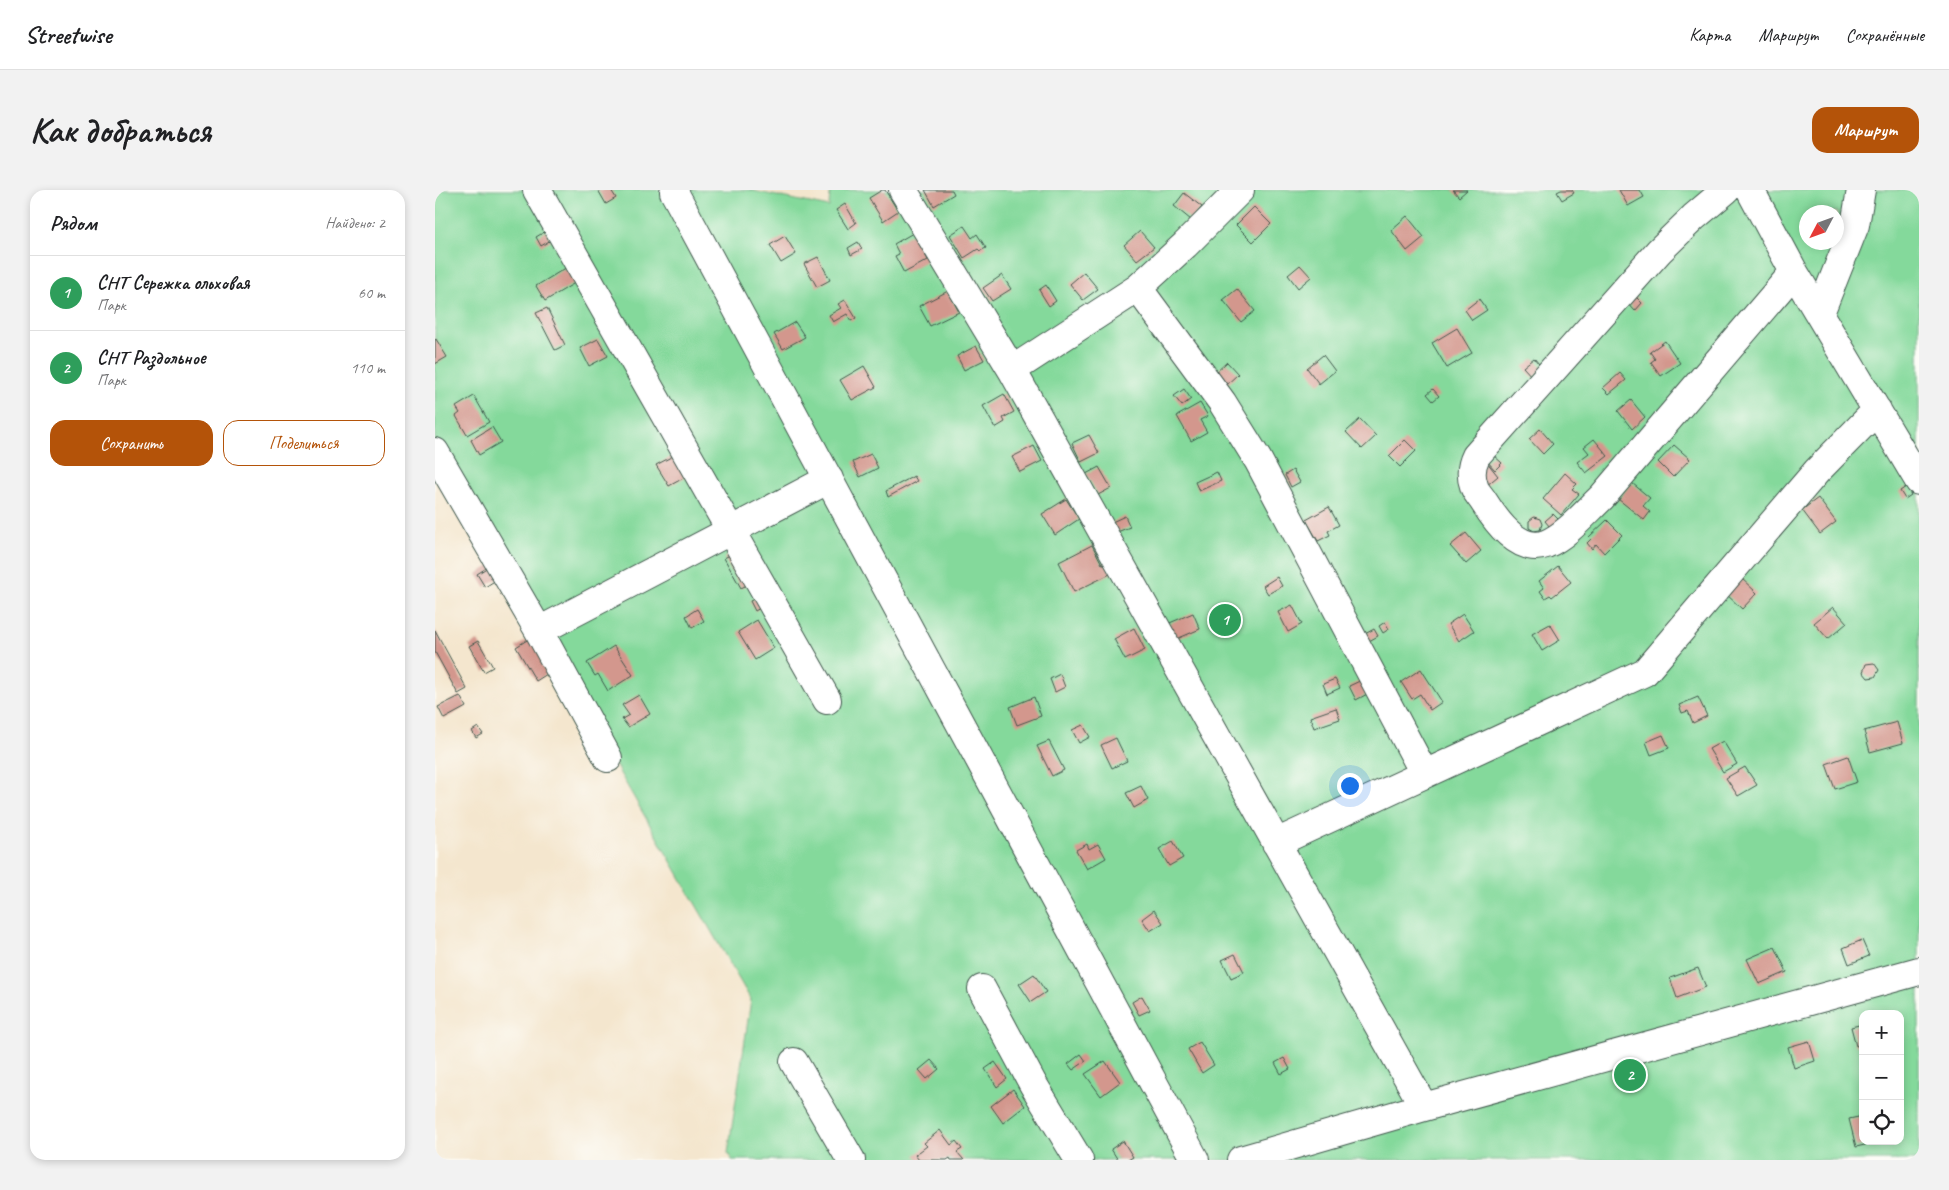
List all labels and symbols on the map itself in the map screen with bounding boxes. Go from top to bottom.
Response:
north arrow [1799,205,1844,250]
pin: 1 [1209,601,1241,639]
your location [1337,773,1363,799]
pin: 2 [1614,1056,1646,1094]

